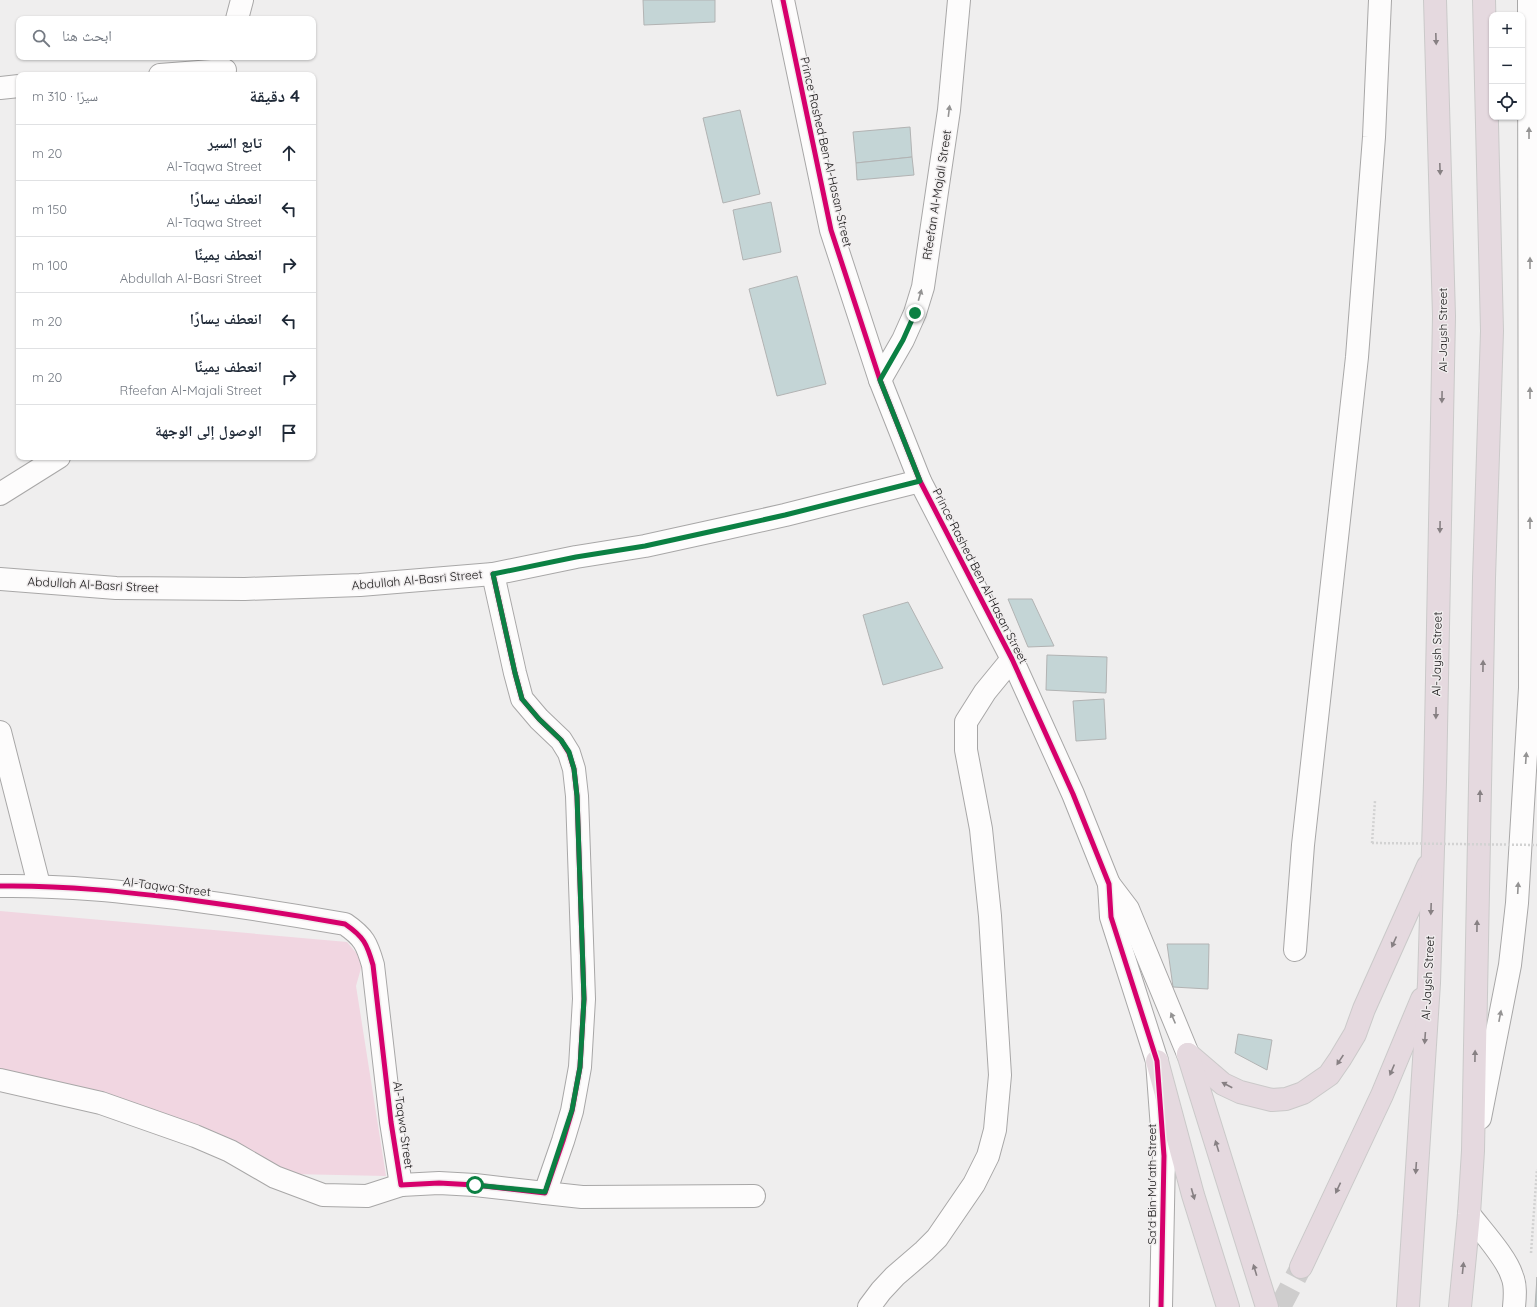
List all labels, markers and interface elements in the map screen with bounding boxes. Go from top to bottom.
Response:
map controls [1489,12,1525,120]
button: + [1489,12,1525,48]
search box [16,16,316,60]
text: ابحث هنا [62,26,112,45]
icon: search [30,27,52,49]
one-way arrow [1433,33,1439,46]
button: − [1489,48,1525,84]
street label: Prince Rashed Ben Al-Hasan Street [797,55,856,248]
button: locate [1489,84,1525,120]
text: 4 دقيقة [250,85,300,106]
text: سيرًا · 310 m [32,88,98,104]
one-way arrow [946,105,952,117]
one-way arrow [1526,126,1532,139]
street label: Rfeefan Al-Majali Street [919,129,954,261]
text: تابع السير [208,133,262,152]
icon: ahead [278,142,300,164]
text: 20 m [32,145,62,161]
text: Al-Taqwa Street [166,158,262,174]
one-way arrow [1436,163,1443,175]
text: انعطف يسارًا [190,189,262,208]
icon: left [278,198,300,220]
text: 150 m [32,201,67,217]
text: Al-Taqwa Street [166,214,262,230]
text: انعطف يمينًا [194,245,262,264]
icon: right [278,254,300,276]
one-way arrow [1527,256,1533,269]
text: 100 m [32,257,68,273]
text: Abdullah Al-Basri Street [120,270,262,286]
one-way arrow [918,288,924,301]
street label: Al-Jaysh Street [1435,288,1450,372]
route end [906,304,924,322]
text: انعطف يسارًا [190,309,262,328]
icon: left [278,310,300,332]
text: 20 m [32,313,62,329]
text: انعطف يمينًا [194,357,262,376]
icon: right [278,366,300,388]
text: 20 m [32,369,62,385]
text: Rfeefan Al-Majali Street [119,382,262,398]
one-way arrow [1527,386,1533,399]
one-way arrow [1439,391,1445,404]
text: الوصول إلى الوجهة [155,421,262,440]
icon: arrive [278,422,300,444]
street label: Prince Rashed Ben Al-Hasan Street [930,486,1031,666]
one-way arrow [1527,516,1533,529]
one-way arrow [1436,521,1443,533]
street label: Abdullah Al-Basri Street [351,566,483,593]
street label: Abdullah Al-Basri Street [27,574,159,595]
street label: Al-Jaysh Street [1428,612,1445,696]
one-way arrow [1479,660,1486,672]
one-way arrow [1433,707,1439,720]
one-way arrow [1522,752,1529,764]
one-way arrow [1477,789,1483,802]
street label: Al-Taqwa Street [122,874,212,899]
one-way arrow [1514,882,1521,894]
one-way arrow [1428,903,1434,916]
one-way arrow [1474,920,1481,932]
street label: Al-Jaysh Street [1418,935,1437,1021]
one-way arrow [1391,937,1397,948]
one-way arrow [1497,1010,1503,1022]
one-way arrow [1170,1011,1176,1023]
one-way arrow [1422,1032,1429,1044]
one-way arrow [1472,1049,1478,1062]
one-way arrow [1336,1054,1343,1066]
one-way arrow [1389,1065,1395,1077]
street label: Al-Taqwa Street [390,1080,417,1170]
one-way arrow [1221,1082,1233,1089]
street label: Sa'd Bin Mu'ath Street [1144,1124,1159,1244]
one-way arrow [1214,1139,1220,1151]
one-way arrow [1413,1162,1420,1174]
route start [466,1176,484,1194]
one-way arrow [1335,1183,1341,1194]
one-way arrow [1190,1188,1196,1200]
one-way arrow [1460,1262,1467,1274]
one-way arrow [1252,1263,1258,1275]

